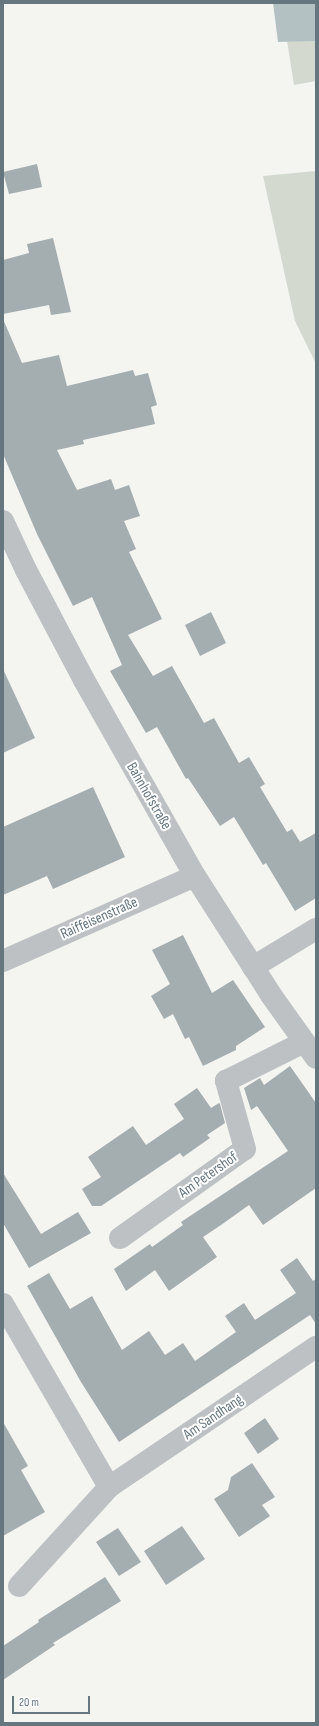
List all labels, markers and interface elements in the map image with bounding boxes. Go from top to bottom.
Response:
street label: Bahnhofstraße [123,759,175,833]
street label: Raiffeisenstraße [58,893,140,943]
street label: Am Petershof [175,1148,241,1202]
street label: Am Sandhang [180,1390,246,1444]
scale bar [14,1688,92,1714]
text: 20 m [19,1695,39,1710]

